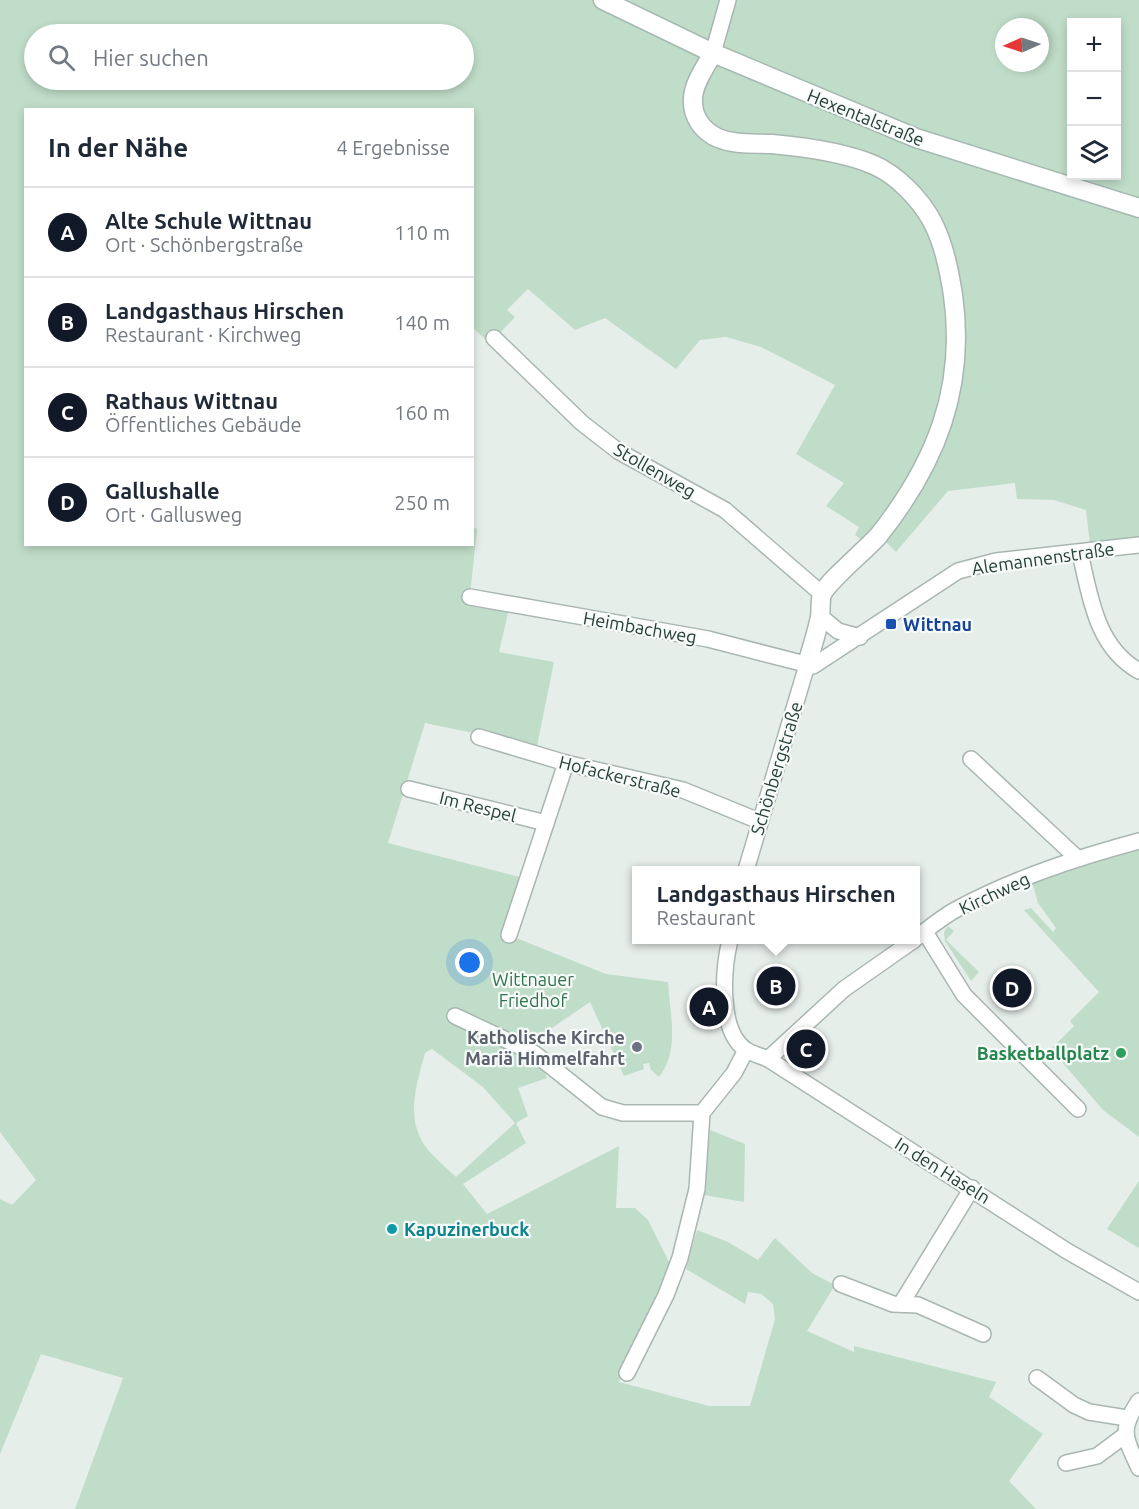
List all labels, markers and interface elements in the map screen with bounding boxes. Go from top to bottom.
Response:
north arrow [995,18,1049,72]
map controls [1067,18,1121,180]
button: + [1067,18,1121,72]
search box [24,24,474,90]
icon: search [45,41,78,74]
text: Hier suchen [93,45,209,70]
button: − [1067,72,1121,126]
street label: Hexentalstraße [805,84,927,150]
button: layers [1067,126,1121,180]
text: In der Nähe [48,133,188,162]
text: 4 Ergebnisse [336,136,450,159]
text: Alte Schule Wittnau [105,208,312,233]
text: A [60,221,75,244]
text: 110 m [394,221,450,244]
text: Ort · Schönbergstraße [105,233,304,256]
text: Landgasthaus Hirschen [105,298,344,323]
text: B [61,311,74,334]
text: 140 m [394,311,450,334]
text: Restaurant · Kirchweg [105,323,302,346]
text: Rathaus Wittnau [105,388,278,413]
text: C [61,401,74,424]
text: 160 m [394,401,450,424]
text: Öffentliches Gebäude [105,413,302,436]
street label: Stollenweg [611,439,699,501]
text: Gallushalle [105,478,220,503]
text: D [60,491,75,514]
text: 250 m [394,491,450,514]
text: Ort · Gallusweg [105,503,242,526]
street label: Alemannenstraße [970,538,1116,578]
street label: Heimbachweg [582,607,698,647]
place label: Wittnau [903,614,972,634]
marker: Wittnau [884,617,898,631]
street label: Schönbergstraße [746,699,806,837]
street label: Hofackerstraße [557,751,683,801]
street label: Im Respel [438,787,519,825]
popup [632,866,920,944]
street label: Kirchweg [956,868,1032,918]
text: Landgasthaus Hirschen [656,881,896,906]
text: Restaurant [656,906,755,929]
your location [455,948,484,977]
pin: B [756,964,796,1008]
pin: D [992,966,1032,1010]
park label: Wittnauer Friedhof [492,969,574,1010]
pin: A [690,984,728,1030]
pin: C [786,1026,826,1072]
place label: Katholische Kirche Mariä Himmelfahrt [465,1027,625,1068]
marker: Katholische Kirche Mariä Himmelfahrt [630,1040,644,1054]
place label: Basketballplatz [977,1043,1109,1063]
marker: Basketballplatz [1114,1046,1128,1060]
street label: In den Haseln [892,1133,994,1207]
place label: Kapuzinerbuck [404,1219,529,1239]
marker: Kapuzinerbuck [385,1222,399,1236]

